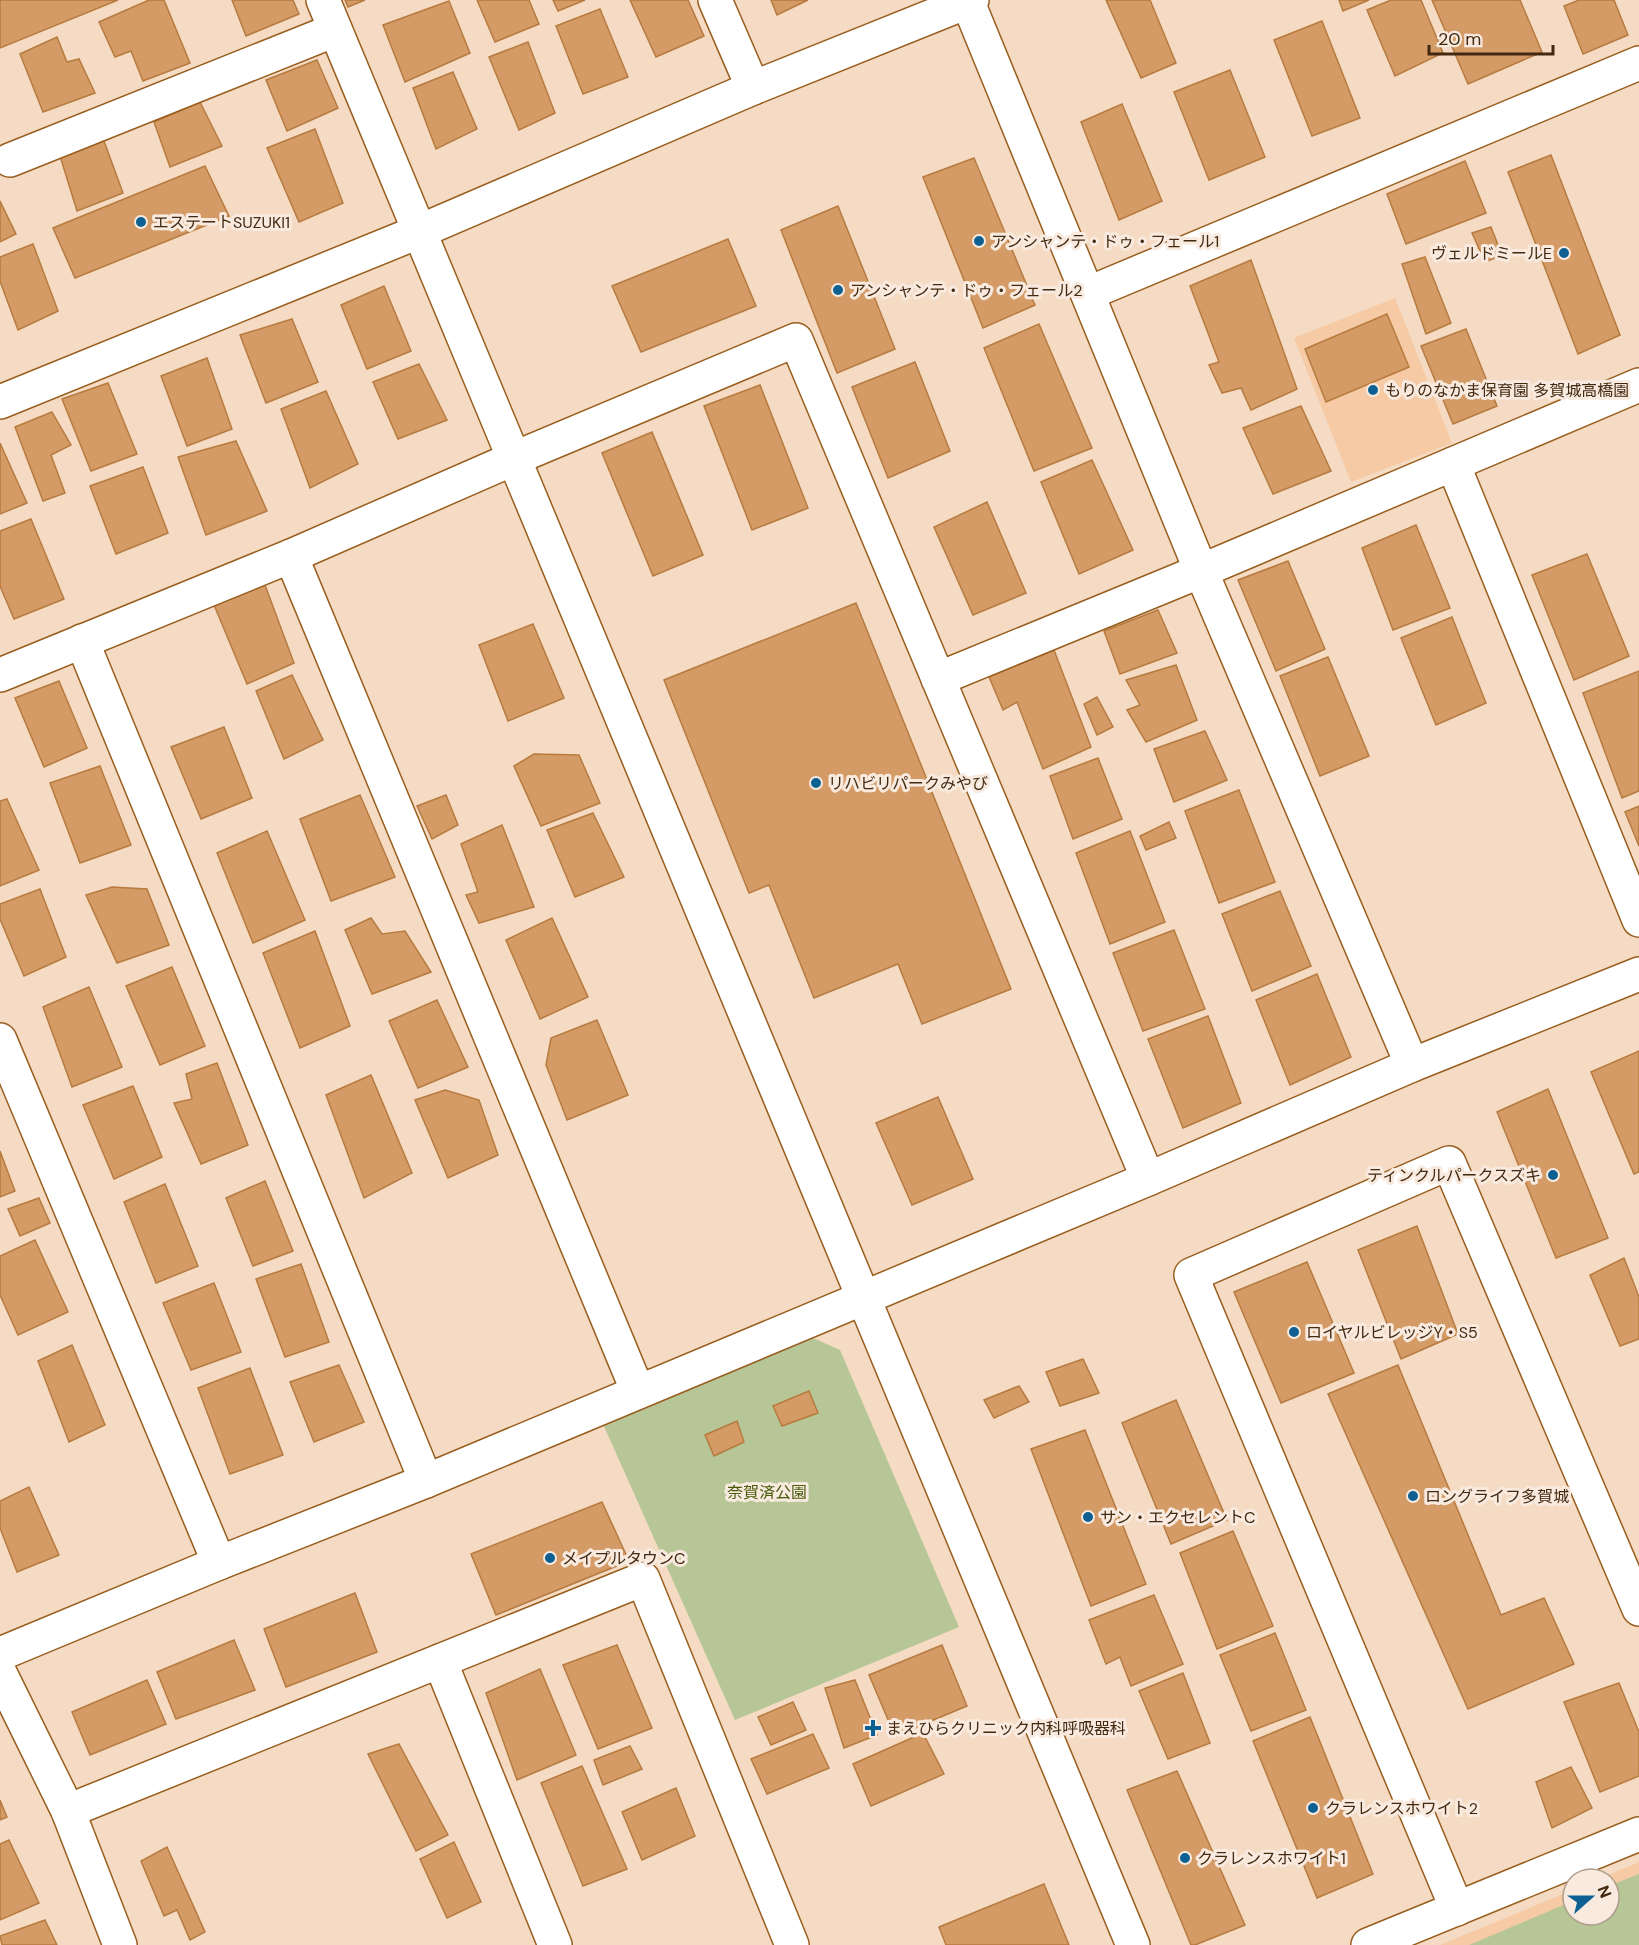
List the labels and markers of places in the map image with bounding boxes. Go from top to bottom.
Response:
place label: エステートSUZUKI1 [153,212,290,233]
marker: エステートSUZUKI1 [134,215,148,229]
place label: アンシャンテ・ドゥ・フェール1 [991,231,1219,252]
marker: アンシャンテ・ドゥ・フェール1 [972,234,986,248]
place label: ヴェルドミールE [1431,243,1552,264]
marker: ヴェルドミールE [1557,246,1571,260]
place label: アンシャンテ・ドゥ・フェール2 [850,280,1083,301]
marker: アンシャンテ・ドゥ・フェール2 [831,283,845,297]
place label: もりのなかま保育園 多賀城高橋園 [1385,380,1629,401]
marker: もりのなかま保育園 多賀城高橋園 [1366,383,1380,397]
place label: リハビリパークみやび [828,773,988,794]
marker: リハビリパークみやび [809,776,823,790]
place label: ティンクルパークスズキ [1367,1165,1541,1186]
marker: ティンクルパークスズキ [1546,1168,1560,1182]
place label: ロイヤルビレッジY・S5 [1306,1322,1478,1343]
marker: ロイヤルビレッジY・S5 [1287,1325,1301,1339]
place label: ロングライフ多賀城 [1425,1486,1569,1507]
marker: ロングライフ多賀城 [1406,1489,1420,1503]
place label: サン・エクセレントC [1100,1507,1255,1528]
marker: サン・エクセレントC [1081,1510,1095,1524]
place label: メイプルタウンC [562,1548,685,1569]
marker: メイプルタウンC [543,1551,557,1565]
place label: まえひらクリニック内科呼吸器科 [886,1718,1126,1739]
marker: まえひらクリニック内科呼吸器科 [864,1719,882,1737]
place label: クラレンスホワイト2 [1325,1798,1478,1819]
marker: クラレンスホワイト2 [1306,1801,1320,1815]
place label: クラレンスホワイト1 [1197,1848,1346,1869]
marker: クラレンスホワイト1 [1178,1851,1192,1865]

